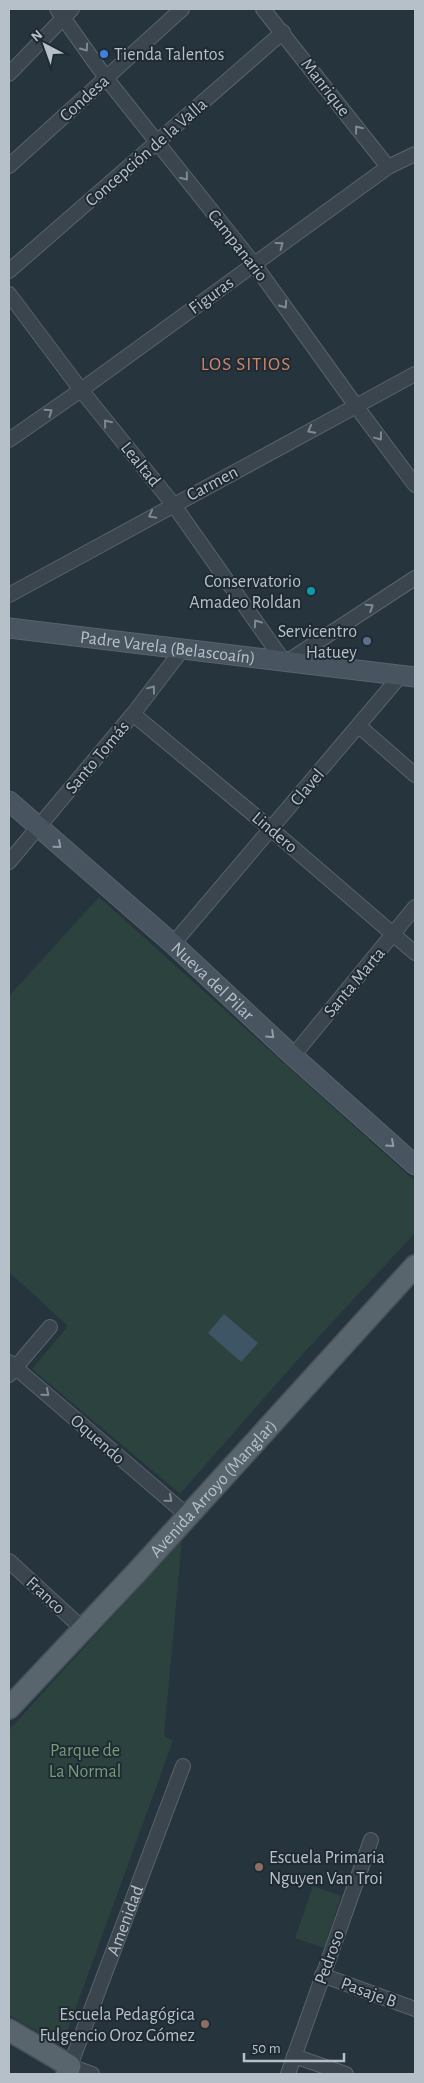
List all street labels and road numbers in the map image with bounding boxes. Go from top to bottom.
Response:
street label: Manrique [297,55,353,120]
street label: Condesa [57,72,113,125]
street label: Concepción de la Valla [82,95,211,210]
street label: Campanario [204,206,271,285]
street label: Figuras [186,274,237,318]
street label: Lealtad [117,439,163,490]
street label: Carmen [184,463,241,505]
street label: Padre Varela (Belascoaín) [79,629,256,668]
street label: Santo Tomás [62,718,133,797]
street label: Clavel [287,766,328,810]
street label: Lindero [248,809,301,857]
street label: Nueva del Pilar [167,939,257,1025]
street label: Santa Marta [321,944,389,1021]
street label: Oquendo [67,1411,128,1468]
street label: Avenida Arroyo (Manglar) [147,1417,281,1561]
street label: Franco [22,1573,68,1618]
street label: Amenidad [104,1883,147,1958]
street label: Pedroso [312,1928,348,1987]
street label: Pasaje B [338,1975,399,2011]

